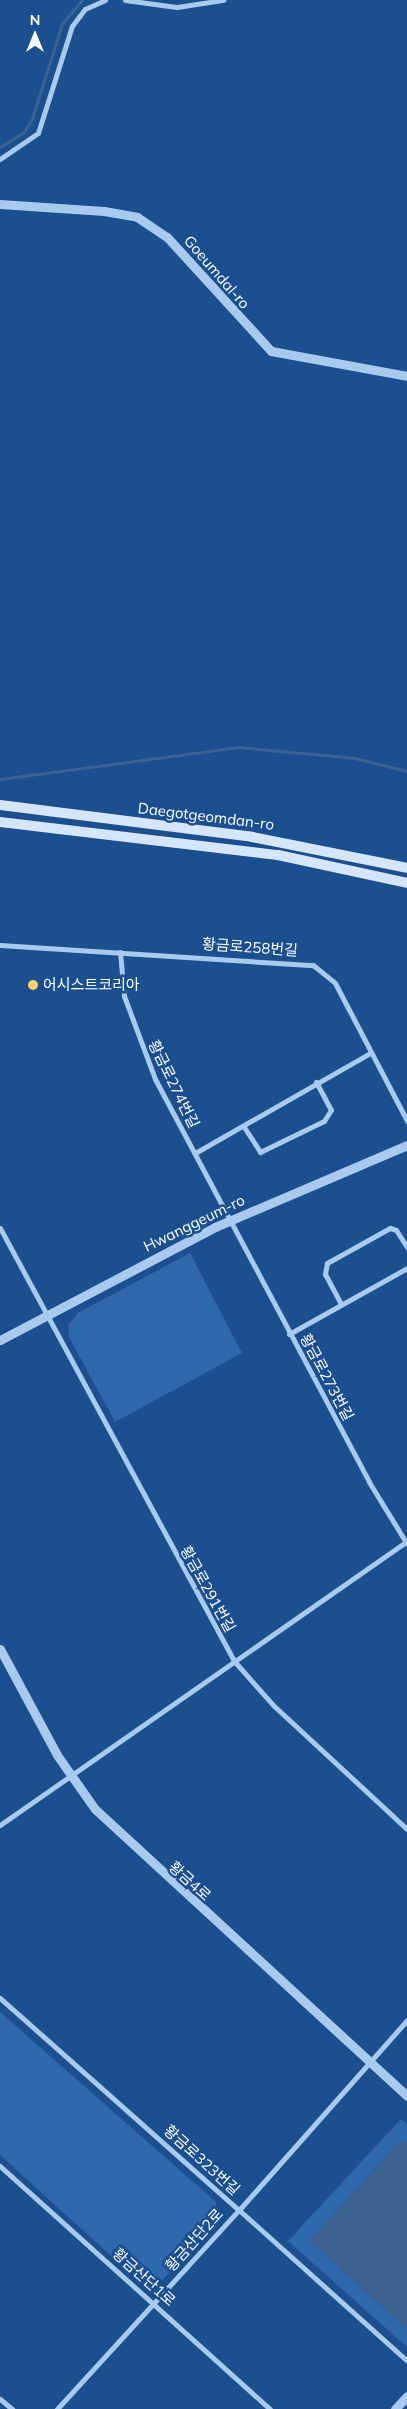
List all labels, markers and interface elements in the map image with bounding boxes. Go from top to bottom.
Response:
north arrow [10,10,60,60]
text: N [30,11,40,29]
street label: Goeumdal-ro [180,232,254,312]
street label: Daegotgeomdan-ro [137,799,275,833]
street label: 황금로258번길 [201,935,299,959]
place label: 어시스트코리아 [43,976,140,994]
marker: 어시스트코리아 [27,979,39,991]
street label: 황금로274번길 [145,1037,203,1131]
street label: Hwanggeum-ro [140,1191,248,1255]
street label: 황금로273번길 [297,1330,357,1424]
street label: 황금로291번길 [177,1543,239,1635]
street label: 황금4로 [165,1857,215,1905]
street label: 황금로323번길 [160,2121,244,2199]
street label: 황금산단2로 [161,2205,227,2275]
street label: 황금산단1로 [109,2244,179,2310]

